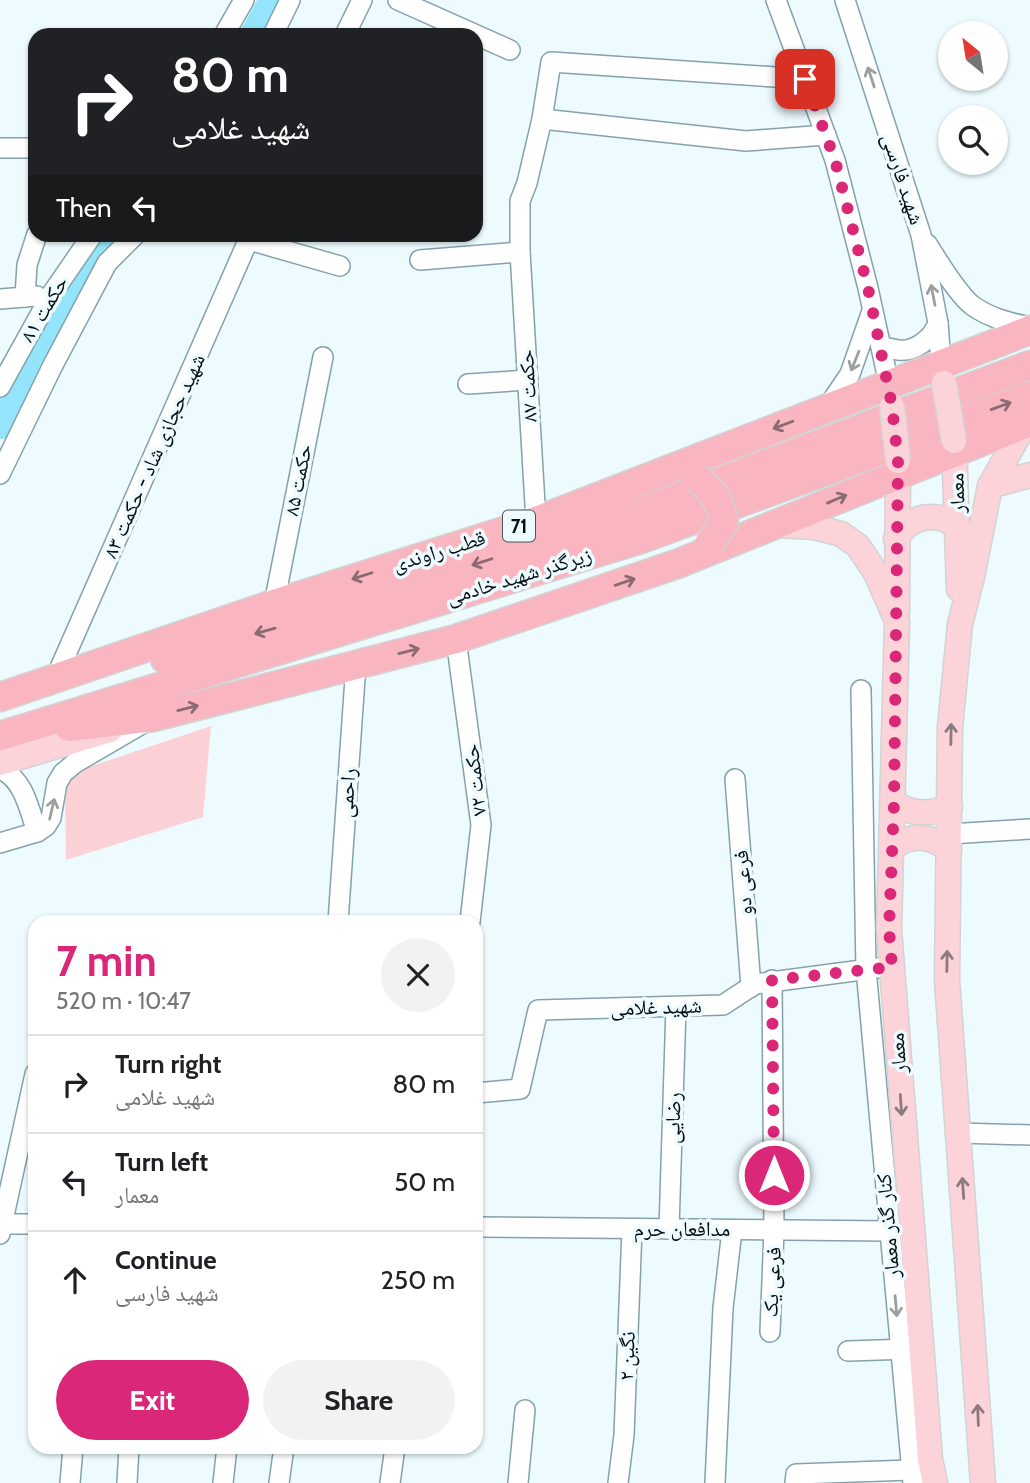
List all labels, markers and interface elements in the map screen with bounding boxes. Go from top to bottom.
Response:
north arrow [938,21,1008,91]
map controls [938,21,1008,175]
text: 80 m [171,45,289,104]
pin [775,49,835,109]
icon: right [56,56,147,147]
icon: arrive [786,60,824,98]
one-way arrow [863,66,876,88]
button: search [938,105,1008,175]
text: شهید غلامی [171,108,310,147]
street label: شهید فارسی [876,130,930,228]
icon: left [126,189,164,227]
text: Then [56,192,112,224]
street label: حکمت ۸۱ [14,271,73,346]
one-way arrow [925,284,939,307]
street label: حکمت ۸۷ [513,349,542,423]
street label: شهید حجازی شاد - حکمت ۸۳ [97,350,210,562]
one-way arrow [847,350,860,372]
one-way arrow [989,399,1011,412]
one-way arrow [773,419,795,432]
street label: حکمت ۸۵ [278,442,317,518]
street label: معمار [943,472,970,515]
one-way arrow [826,492,847,505]
road number: 71 [503,510,535,541]
street label: قطب راوندی [390,525,488,576]
street label: زیرگذر شهید خادمی [443,542,595,610]
one-way arrow [471,557,493,569]
one-way arrow [351,570,373,583]
one-way arrow [614,575,636,587]
one-way arrow [254,625,276,638]
one-way arrow [397,644,419,657]
one-way arrow [177,701,199,714]
one-way arrow [944,722,957,745]
street label: حکمت ۷۲ [458,743,491,818]
street label: راحمی [332,767,362,819]
one-way arrow [46,798,60,821]
street label: فرعی دو [728,849,758,917]
text: 7 min [56,935,157,987]
button: close [381,938,455,1012]
one-way arrow [941,950,954,973]
text: 520 m · 10:47 [56,987,191,1015]
street label: شهید غلامی [610,992,702,1022]
street label: معمار [884,1032,911,1075]
text: Turn right [115,1048,221,1080]
icon: right [56,1065,94,1103]
text: 80 m [392,1068,455,1100]
text: شهید غلامی [115,1083,215,1111]
street label: رضایی [659,1092,687,1144]
one-way arrow [895,1093,908,1116]
position arrow [737,1138,811,1212]
text: Turn left [115,1146,208,1178]
icon: left [56,1163,94,1201]
text: 50 m [394,1166,455,1198]
street label: کنار گذر معمار [870,1172,905,1280]
one-way arrow [956,1177,969,1200]
text: معمار [115,1181,159,1209]
street label: مدافعان حرم [634,1216,730,1243]
text: Continue [115,1244,217,1276]
street label: فرعی یک [757,1246,787,1318]
icon: ahead [56,1261,94,1299]
text: 250 m [381,1264,455,1296]
text: شهید فارسی [115,1279,219,1307]
one-way arrow [889,1294,902,1317]
street label: نگین ۲ [613,1331,641,1381]
button: Exit [56,1360,249,1440]
button: Share [263,1360,455,1440]
one-way arrow [971,1404,984,1427]

